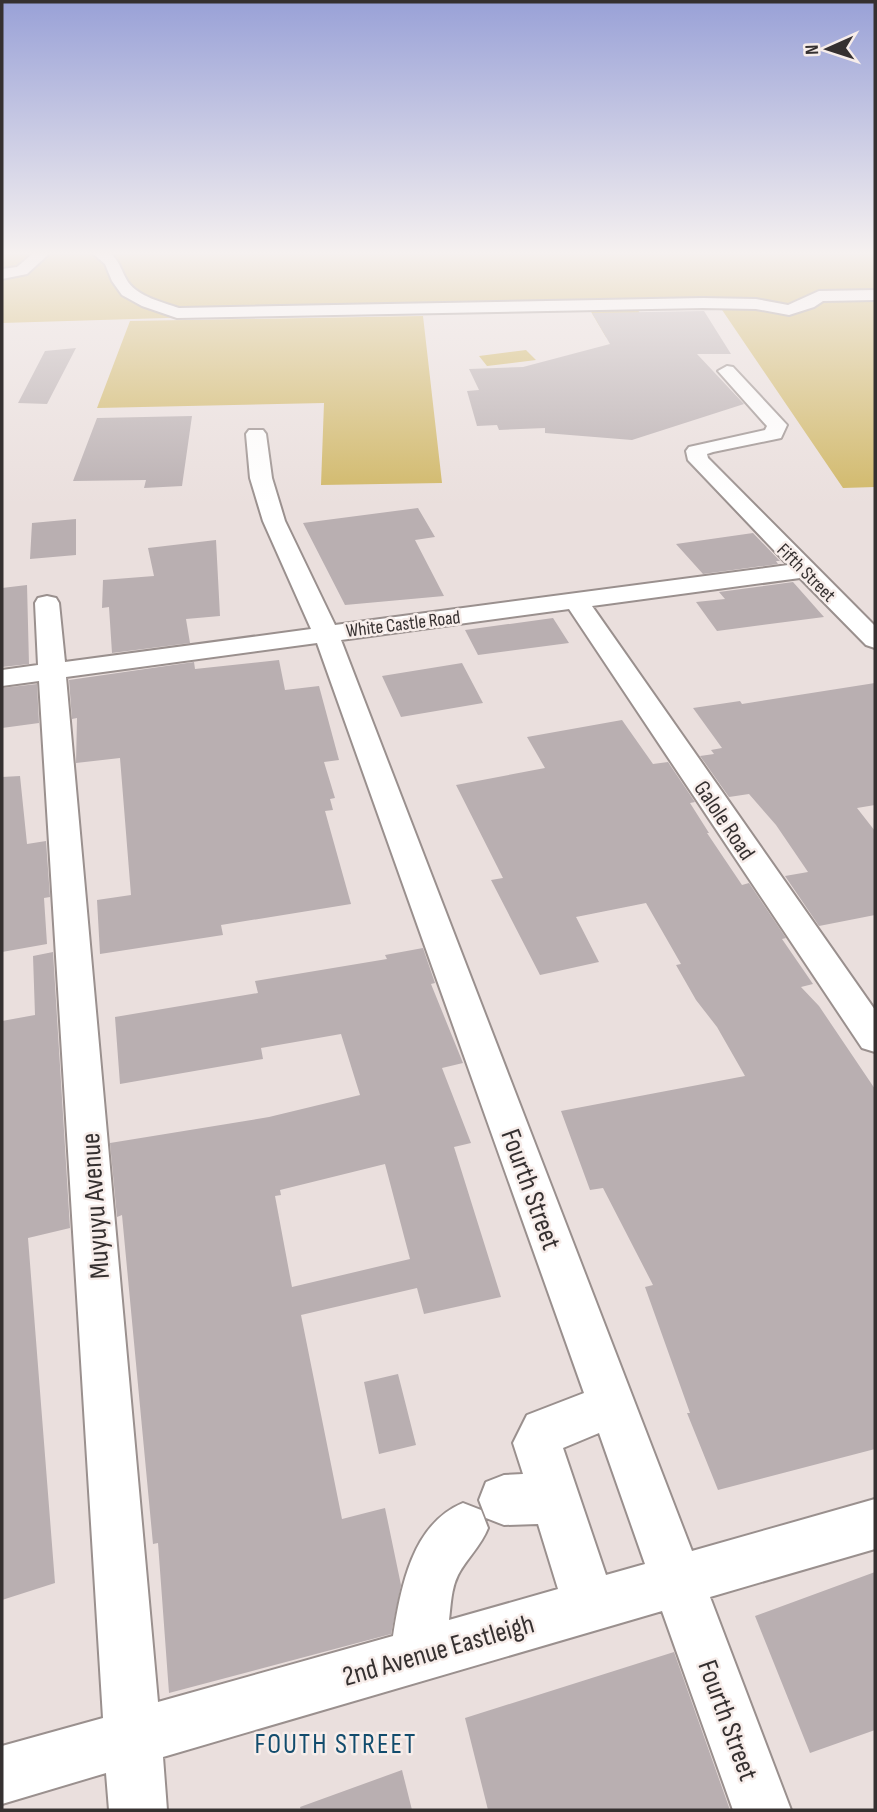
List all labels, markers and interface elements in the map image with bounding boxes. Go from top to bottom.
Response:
north arrow [793,14,863,84]
text: N [801,44,824,55]
street label: Fifth Street [772,539,840,607]
street label: White Castle Road [345,606,462,643]
street label: Galole Road [688,776,761,866]
street label: Fourth Street [494,1125,568,1254]
street label: Muyuyu Avenue [74,1132,117,1280]
street label: 2nd Avenue Eastleigh [339,1607,538,1694]
street label: Fourth Street [691,1656,765,1785]
district label: FOUTH STREET [255,1728,417,1761]

